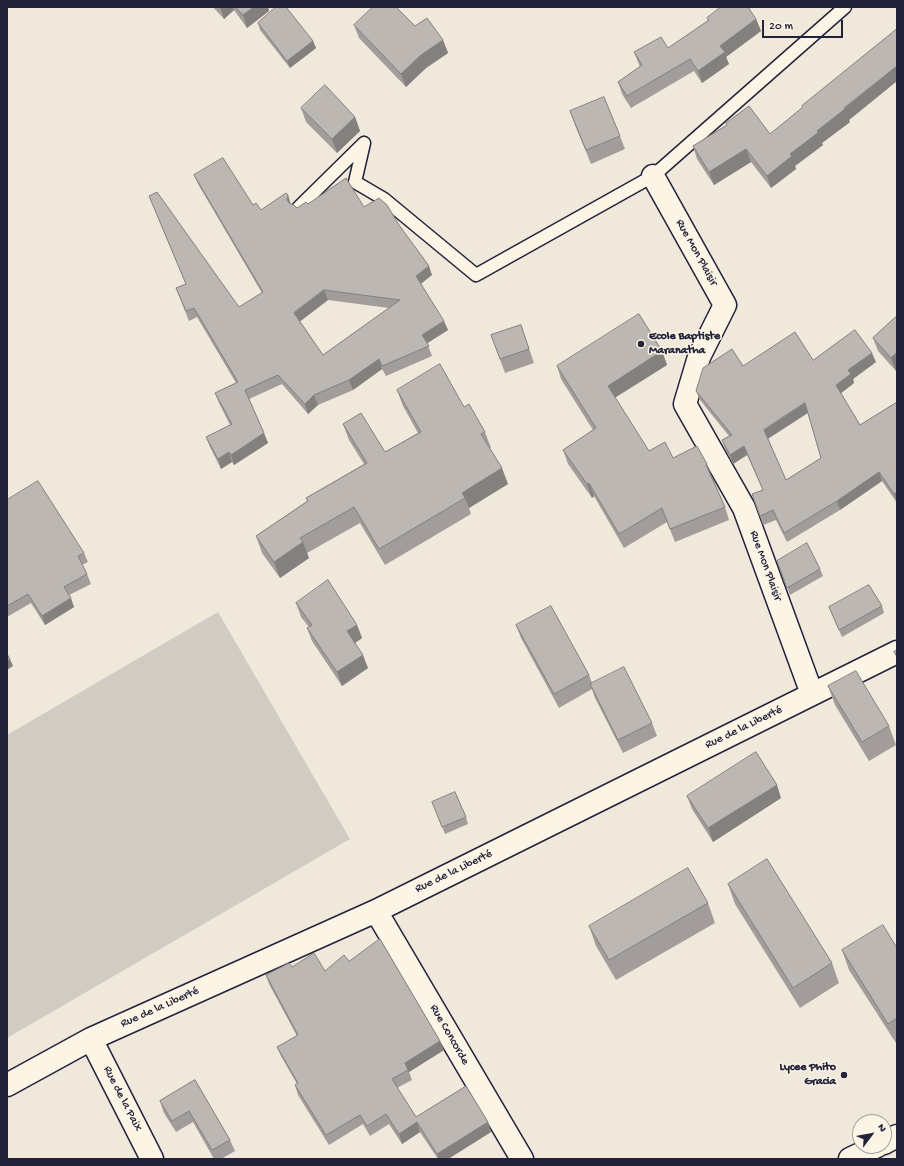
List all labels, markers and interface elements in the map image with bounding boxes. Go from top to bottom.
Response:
scale bar [764,12,845,38]
text: 20 m [769,20,793,34]
street label: Rue Mon Plaisir [672,217,720,289]
place label: Ecole Baptiste Maranatha [649,330,720,358]
marker: Ecole Baptiste Maranatha [636,339,646,349]
street label: Rue Mon Plaisir [746,529,784,603]
street label: Rue de la Liberté [703,703,785,753]
street label: Rue de la Liberté [413,847,495,897]
street label: Rue de la Liberté [119,984,201,1032]
street label: Rue Concorde [426,1002,472,1068]
place label: Lycee Phito Gracia [780,1061,836,1089]
street label: Rue de la Paix [99,1064,145,1134]
marker: Lycee Phito Gracia [839,1070,849,1080]
north arrow [852,1114,892,1154]
text: N [874,1122,888,1134]

